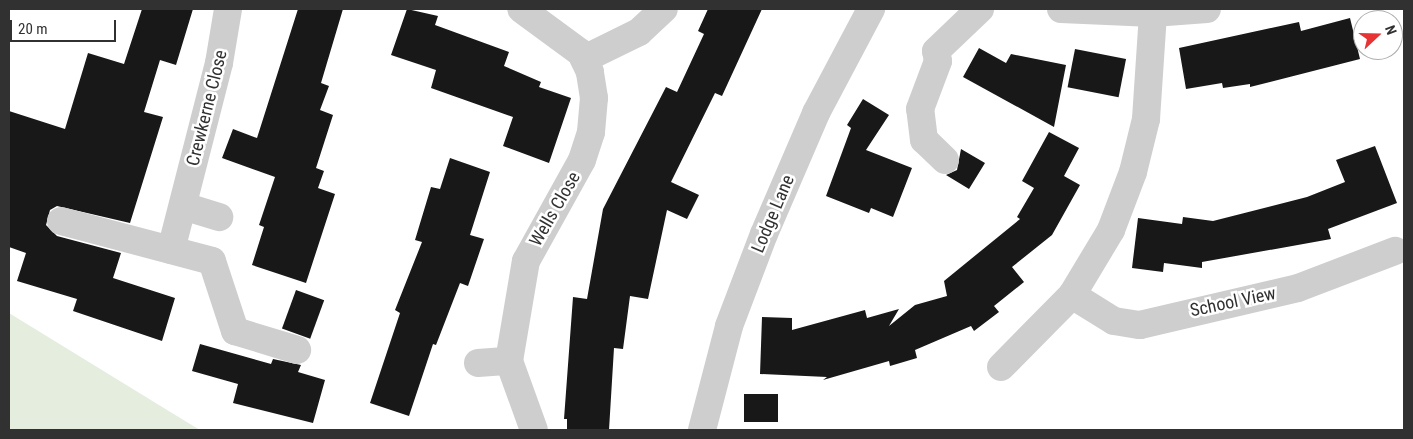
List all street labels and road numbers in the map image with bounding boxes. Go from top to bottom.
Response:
street label: Crewkerne Close [182,48,232,168]
street label: Wells Close [525,168,585,250]
street label: Lodge Lane [747,172,799,256]
street label: School View [1188,282,1278,322]

